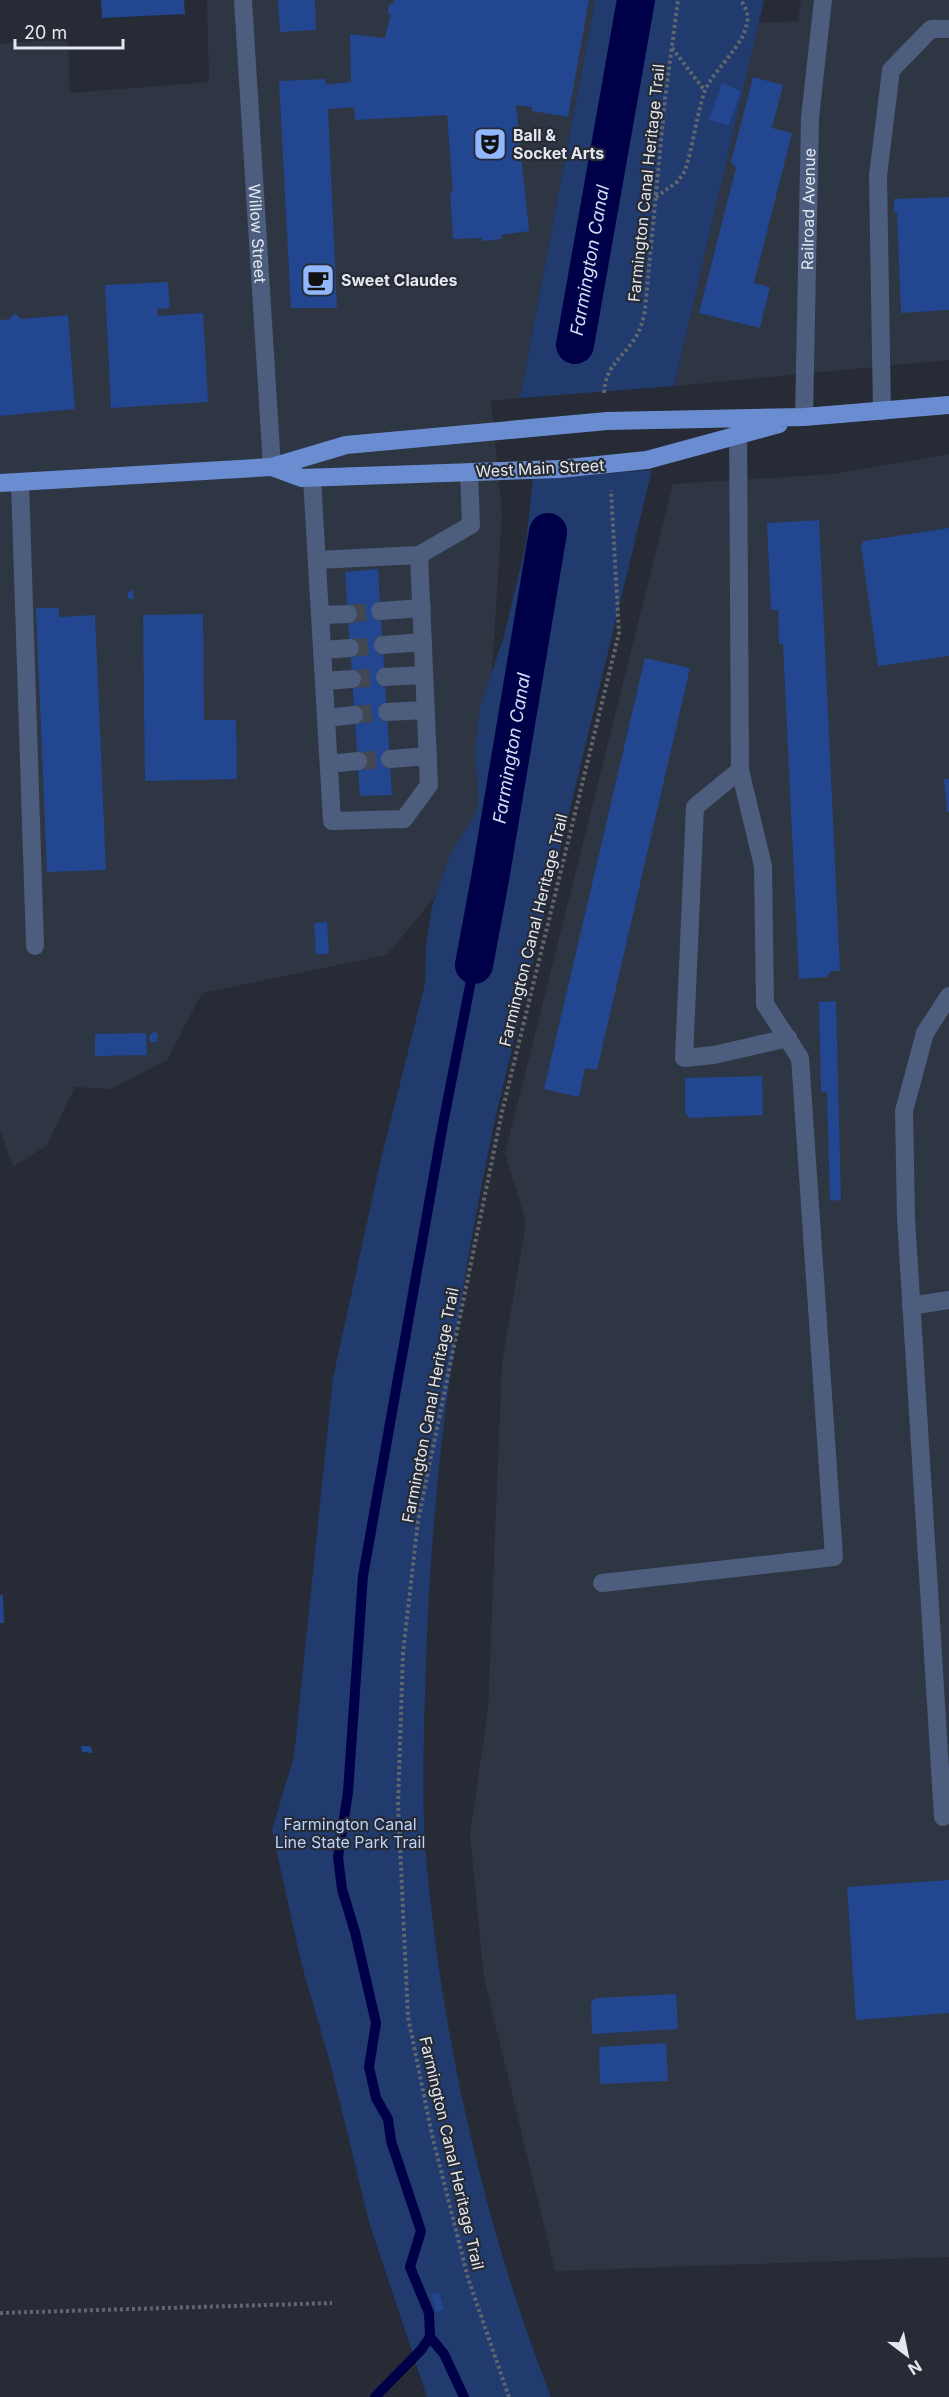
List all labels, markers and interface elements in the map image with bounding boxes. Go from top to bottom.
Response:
scale bar [15,12,123,50]
text: 20 m [24,22,67,43]
street label: Farmington Canal Heritage Trail [624,63,668,303]
place label: Ball & Socket Arts [513,125,604,163]
theatre icon: Ball & Socket Arts [472,126,508,162]
street label: Railroad Avenue [797,148,819,270]
street label: Willow Street [244,183,271,284]
water label: Farmington Canal [566,183,613,337]
cafe icon: Sweet Claudes [300,262,336,298]
place label: Sweet Claudes [341,270,458,290]
street label: West Main Street [475,455,605,481]
water label: Farmington Canal [488,671,534,825]
street label: Farmington Canal Heritage Trail [494,812,572,1048]
street label: Farmington Canal Heritage Trail [397,1286,463,1524]
park label: Farmington Canal Line State Park Trail [275,1814,425,1852]
street label: Farmington Canal Heritage Trail [415,2034,489,2272]
north arrow [877,2325,937,2385]
text: N [904,2356,925,2379]

